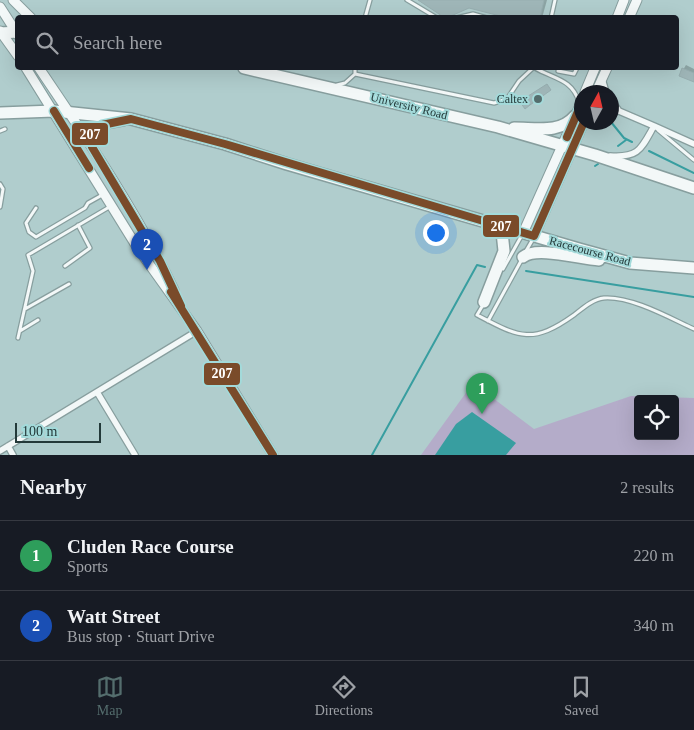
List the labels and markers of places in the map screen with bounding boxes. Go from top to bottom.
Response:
place label: Caltex [497,92,528,106]
marker: Caltex [532,93,544,105]
pin: 2 [131,229,163,270]
pin: 1 [466,373,498,414]

